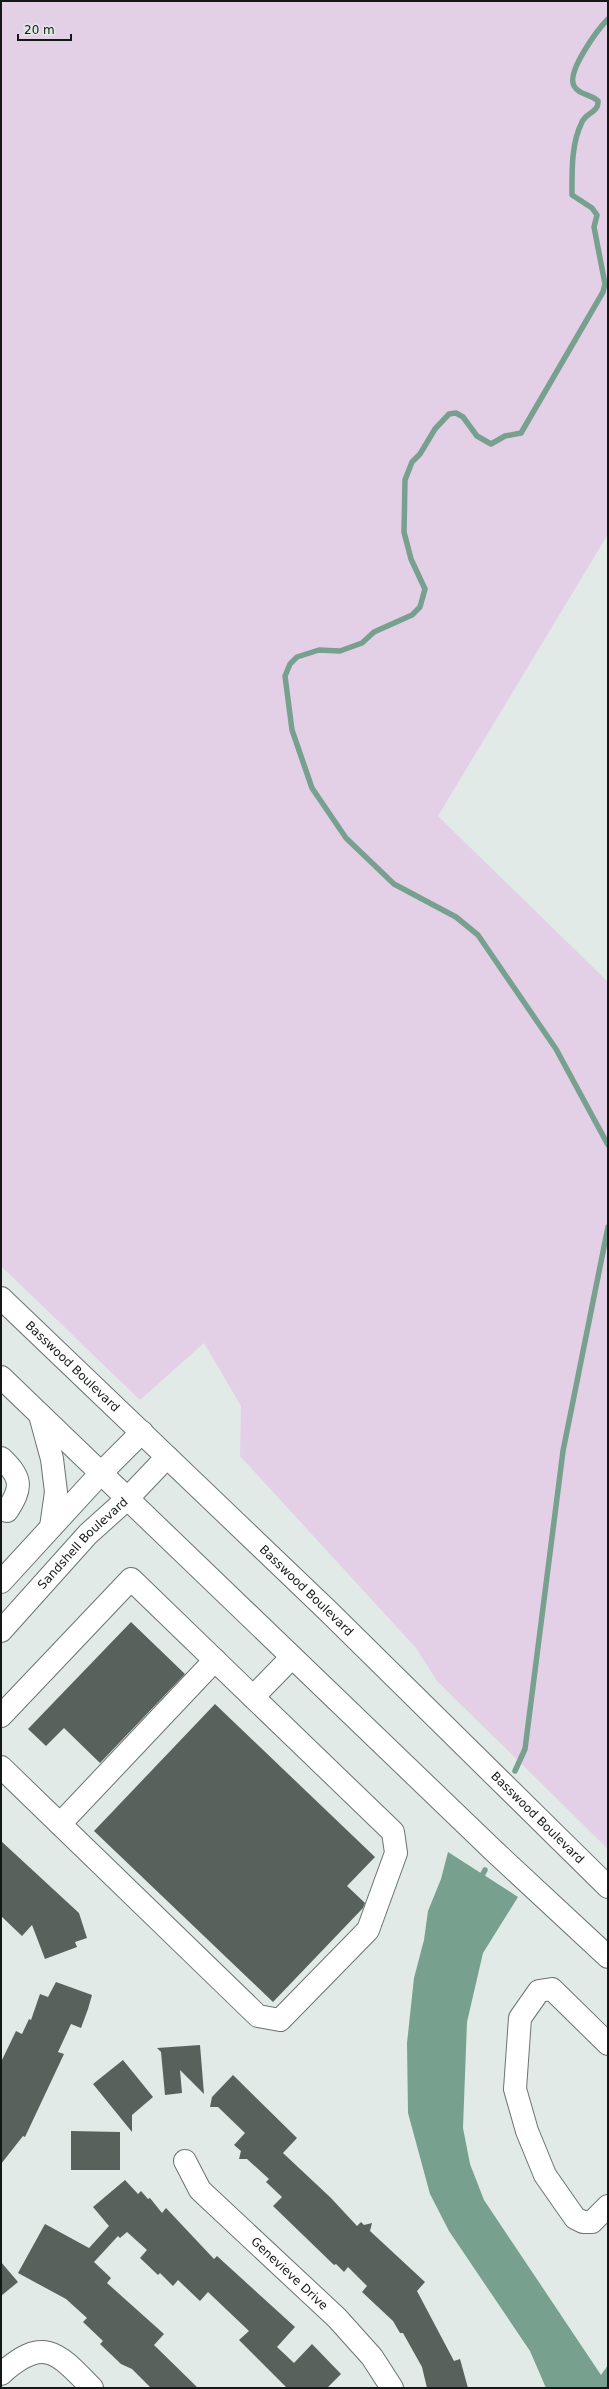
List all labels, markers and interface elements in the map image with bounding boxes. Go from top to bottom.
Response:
scale bar [18,16,71,42]
text: 20 m [24,23,55,37]
street label: Basswood Boulevard [23,1318,122,1415]
street label: Sandshell Boulevard [35,1495,131,1592]
street label: Basswood Boulevard [257,1542,356,1639]
street label: Basswood Boulevard [488,1769,587,1866]
street label: Genevieve Drive [248,2234,331,2313]

